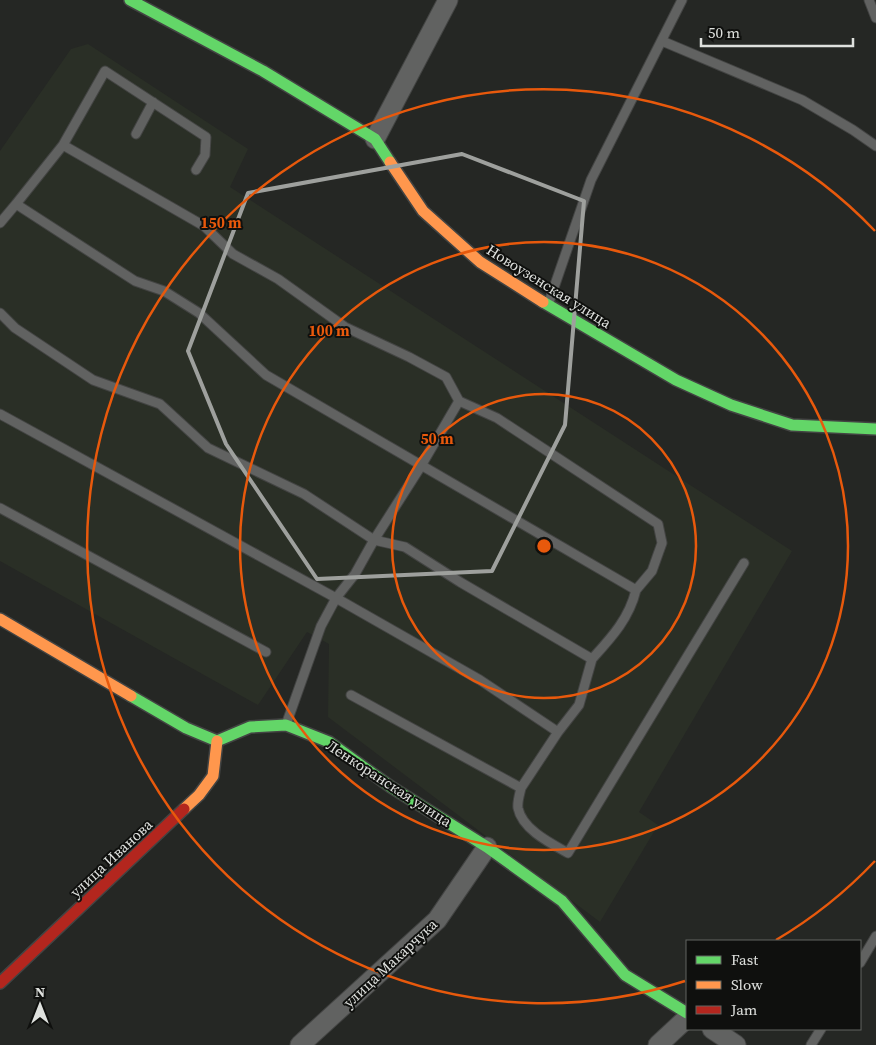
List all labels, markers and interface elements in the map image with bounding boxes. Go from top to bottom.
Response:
scale bar [701,15,854,47]
text: 50 m [708,22,740,43]
text: 150 m [200,212,242,233]
street label: Новоузенская улица [483,239,616,333]
text: 100 m [308,320,350,341]
text: 50 m [420,428,454,449]
centre of rings [535,537,553,555]
street label: Ленкоранская улица [322,735,456,832]
street label: улица Иванова [65,814,157,902]
street label: улица Макарчука [338,913,442,1012]
legend [686,940,861,1030]
text: Fast [731,949,758,970]
text: Slow [731,974,763,995]
north arrow [15,980,65,1030]
text: N [35,982,45,1002]
text: Jam [730,999,758,1020]

